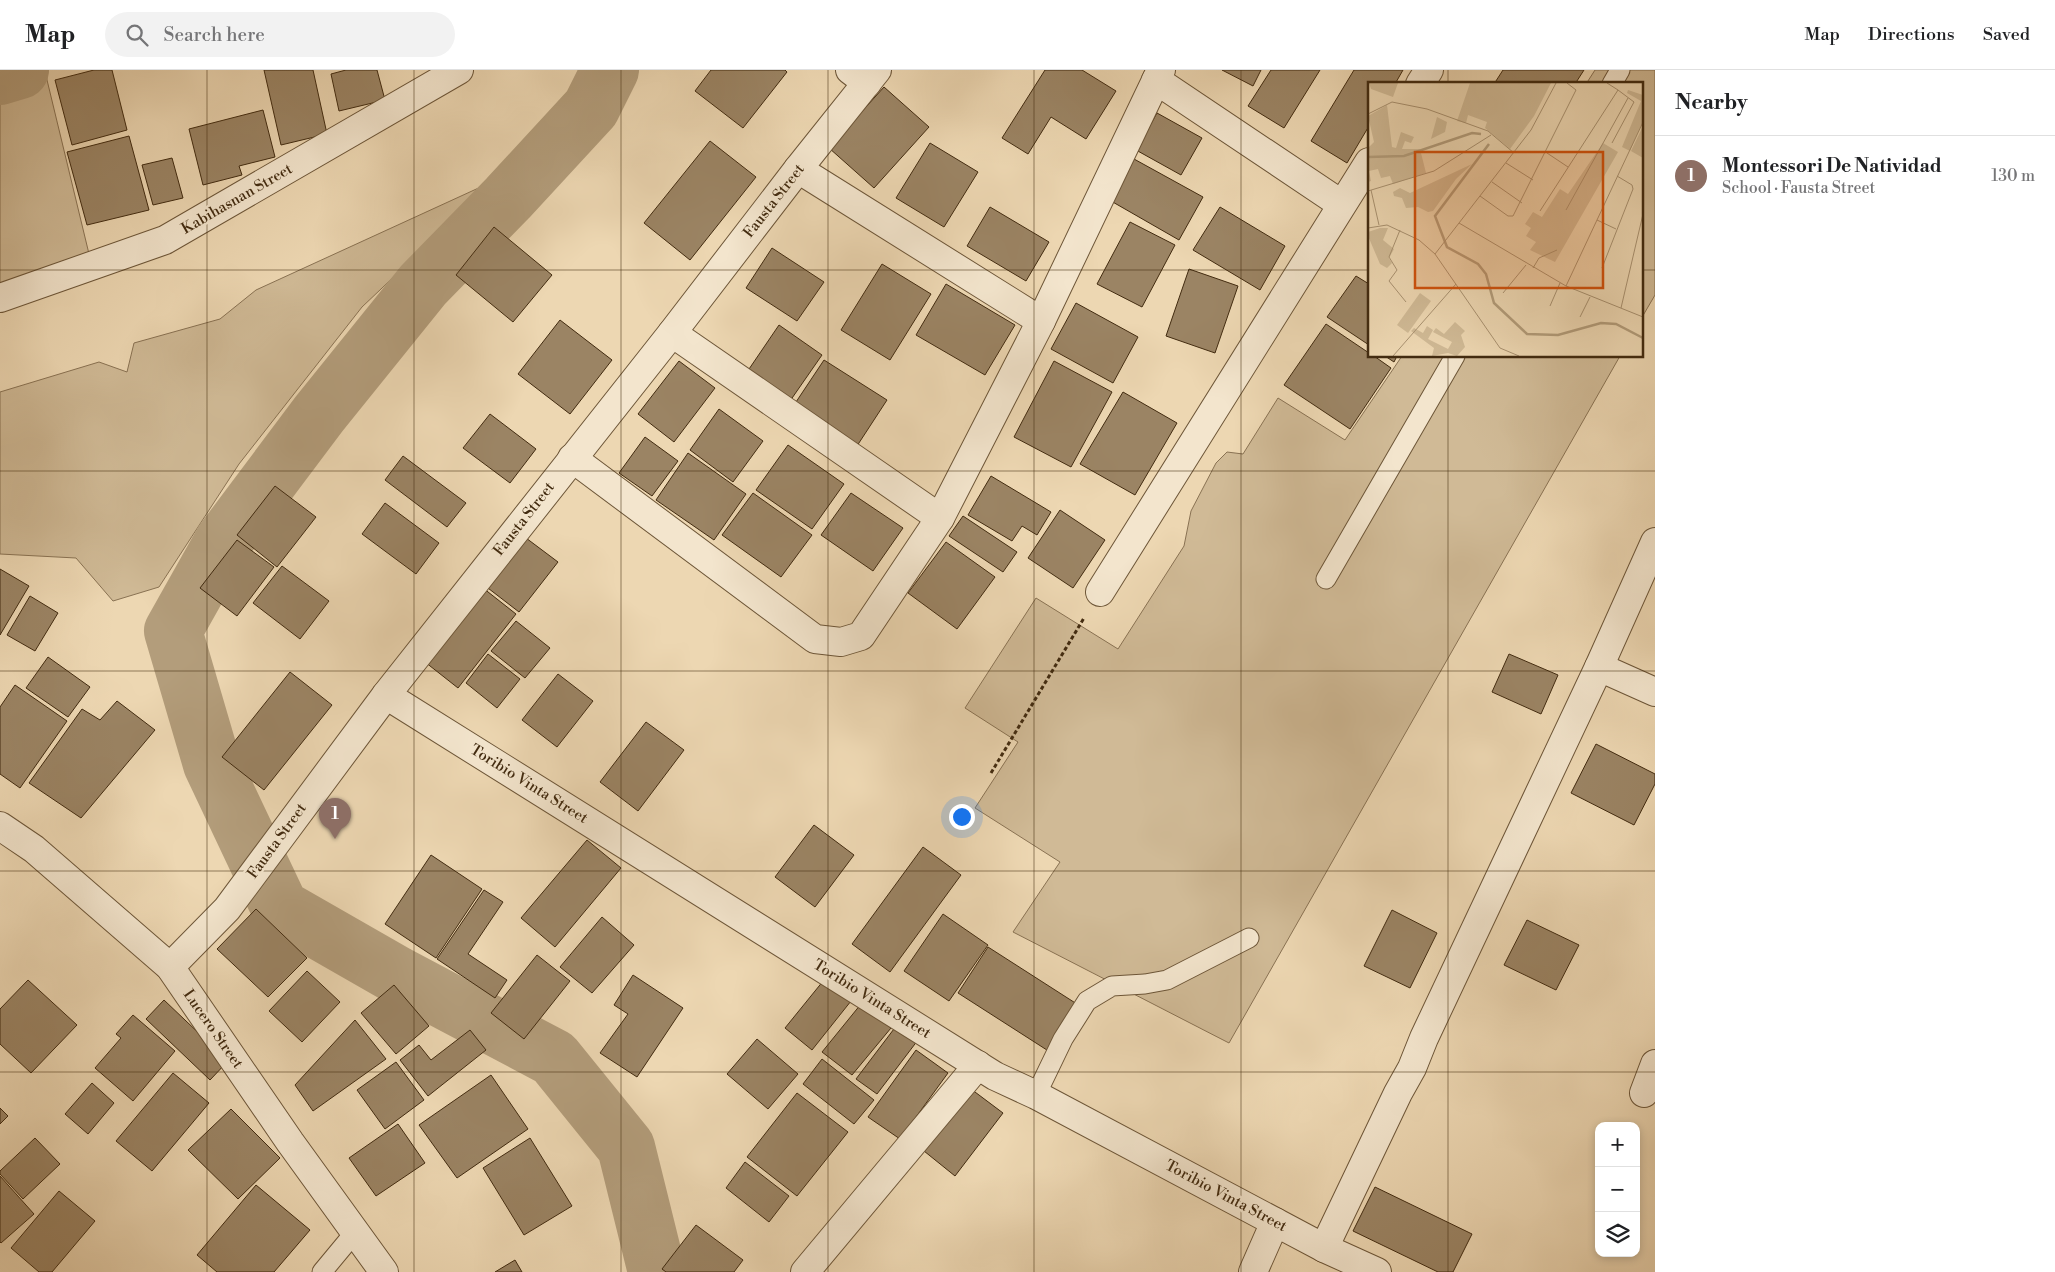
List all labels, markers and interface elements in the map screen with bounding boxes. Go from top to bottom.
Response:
search box [105,12,455,57]
text: Map [25,20,75,50]
icon: search [123,21,151,49]
text: Search here [163,23,265,47]
text: Map [1804,23,1840,46]
text: Directions [1868,23,1955,46]
text: Saved [1983,23,2030,46]
inset map [1368,82,1642,358]
text: Nearby [1675,90,1748,116]
text: Montessori De Natividad [1722,154,1942,178]
street label: Kabihasnan Street [178,159,296,238]
street label: Fausta Street [739,160,809,242]
text: 1 [1687,166,1695,186]
text: 130 m [1991,166,2035,186]
text: School · Fausta Street [1722,178,1875,198]
street label: Fausta Street [489,478,559,560]
street label: Toribio Vinta Street [467,740,592,828]
pin: 1 [319,798,351,839]
street label: Fausta Street [243,799,311,882]
your location [949,804,975,830]
street label: Toribio Vinta Street [810,955,935,1043]
street label: Lucero Street [179,986,248,1073]
map controls [1595,1122,1640,1257]
button: + [1595,1122,1640,1167]
street label: Toribio Vinta Street [1162,1156,1291,1236]
button: − [1595,1167,1640,1212]
button: layers [1595,1212,1640,1257]

